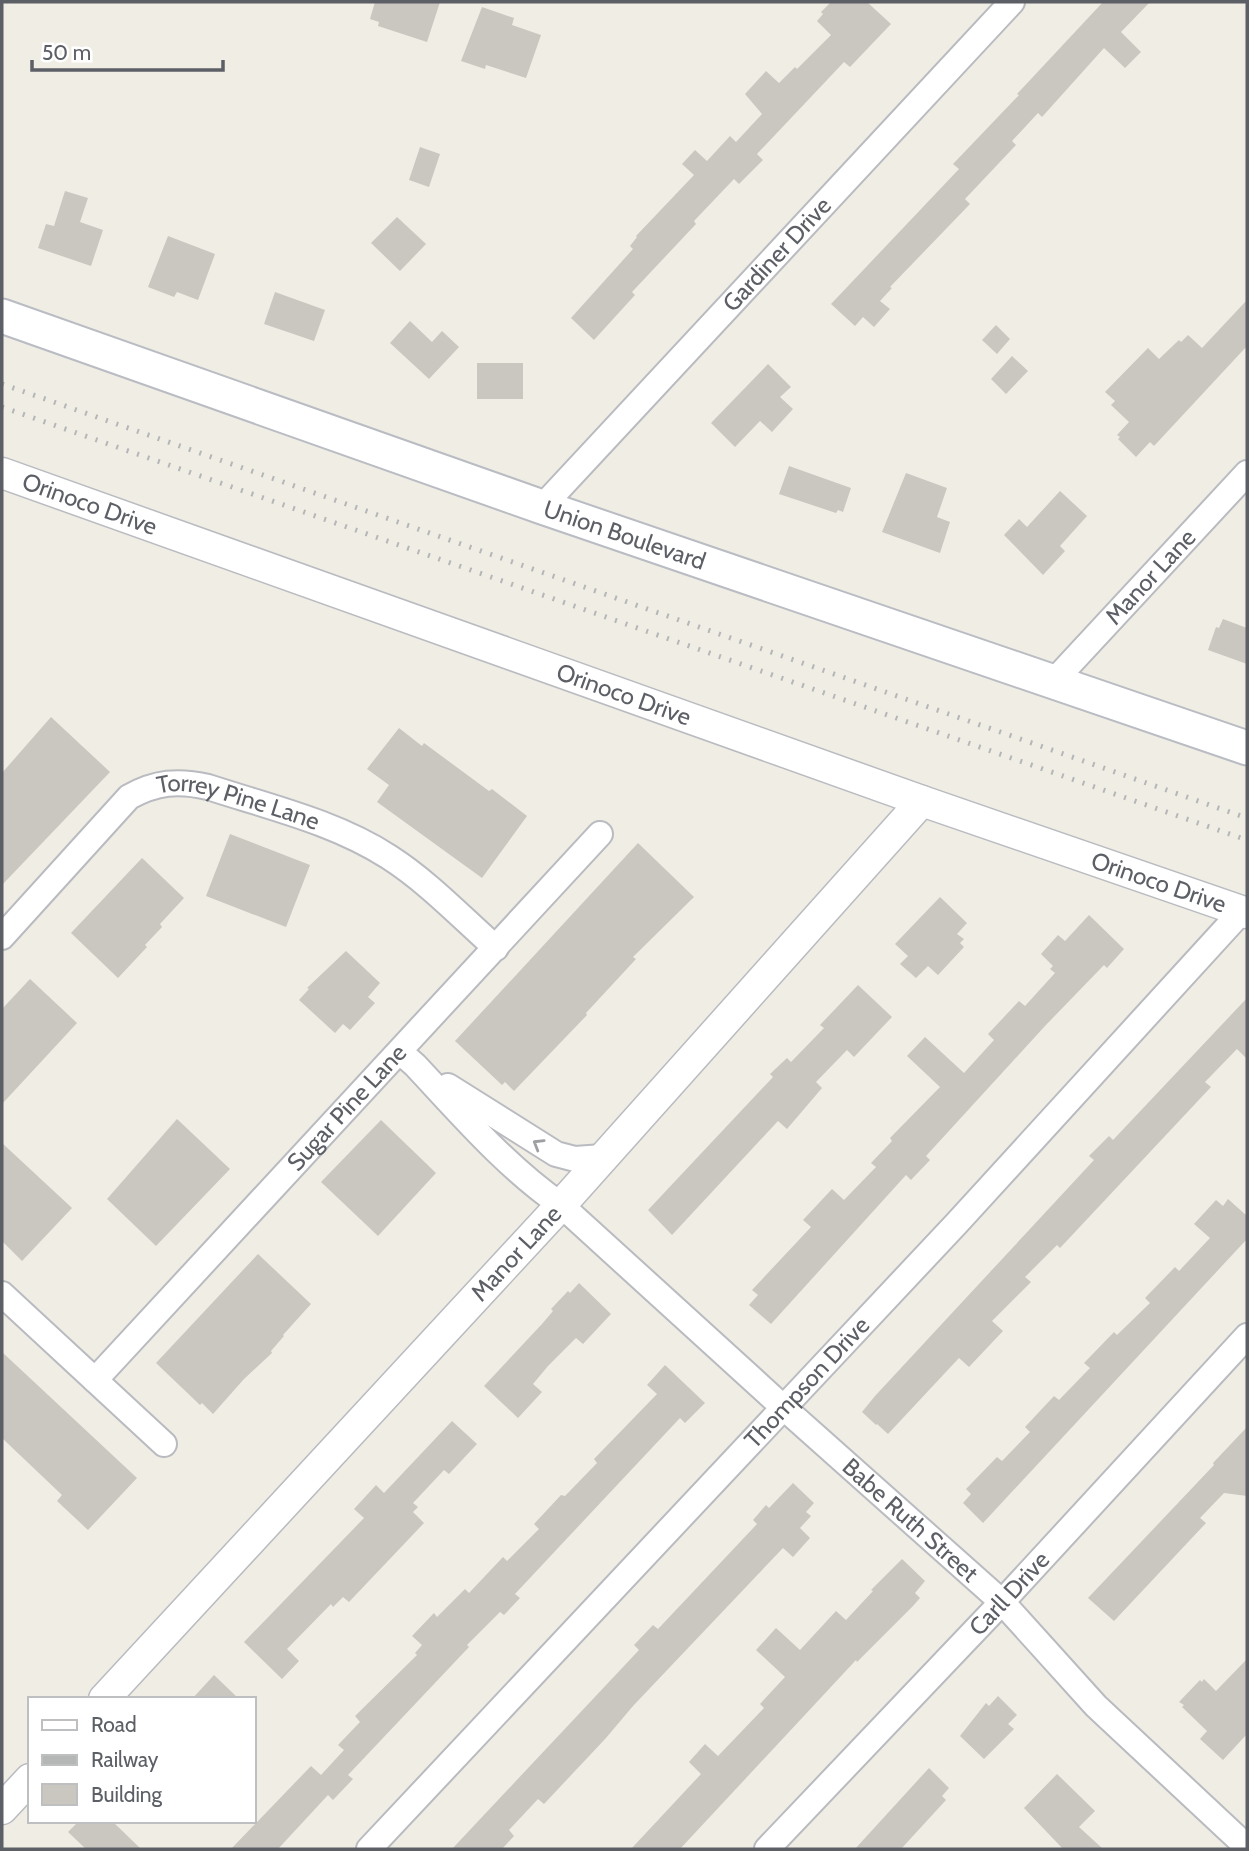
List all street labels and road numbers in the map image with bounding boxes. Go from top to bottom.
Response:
street label: Gardiner Drive [716,191,837,317]
street label: Orinoco Drive [19,466,161,541]
street label: Union Boulevard [540,494,709,576]
street label: Manor Lane [1099,523,1202,630]
street label: Orinoco Drive [553,657,695,731]
street label: Torrey Pine Lane [154,768,324,836]
street label: Orinoco Drive [1087,845,1230,919]
street label: Sugar Pine Lane [281,1038,412,1177]
street label: Manor Lane [465,1199,567,1307]
street label: Thompson Drive [738,1311,875,1454]
street label: Babe Ruth Street [837,1452,984,1588]
street label: Carll Drive [963,1545,1055,1641]

